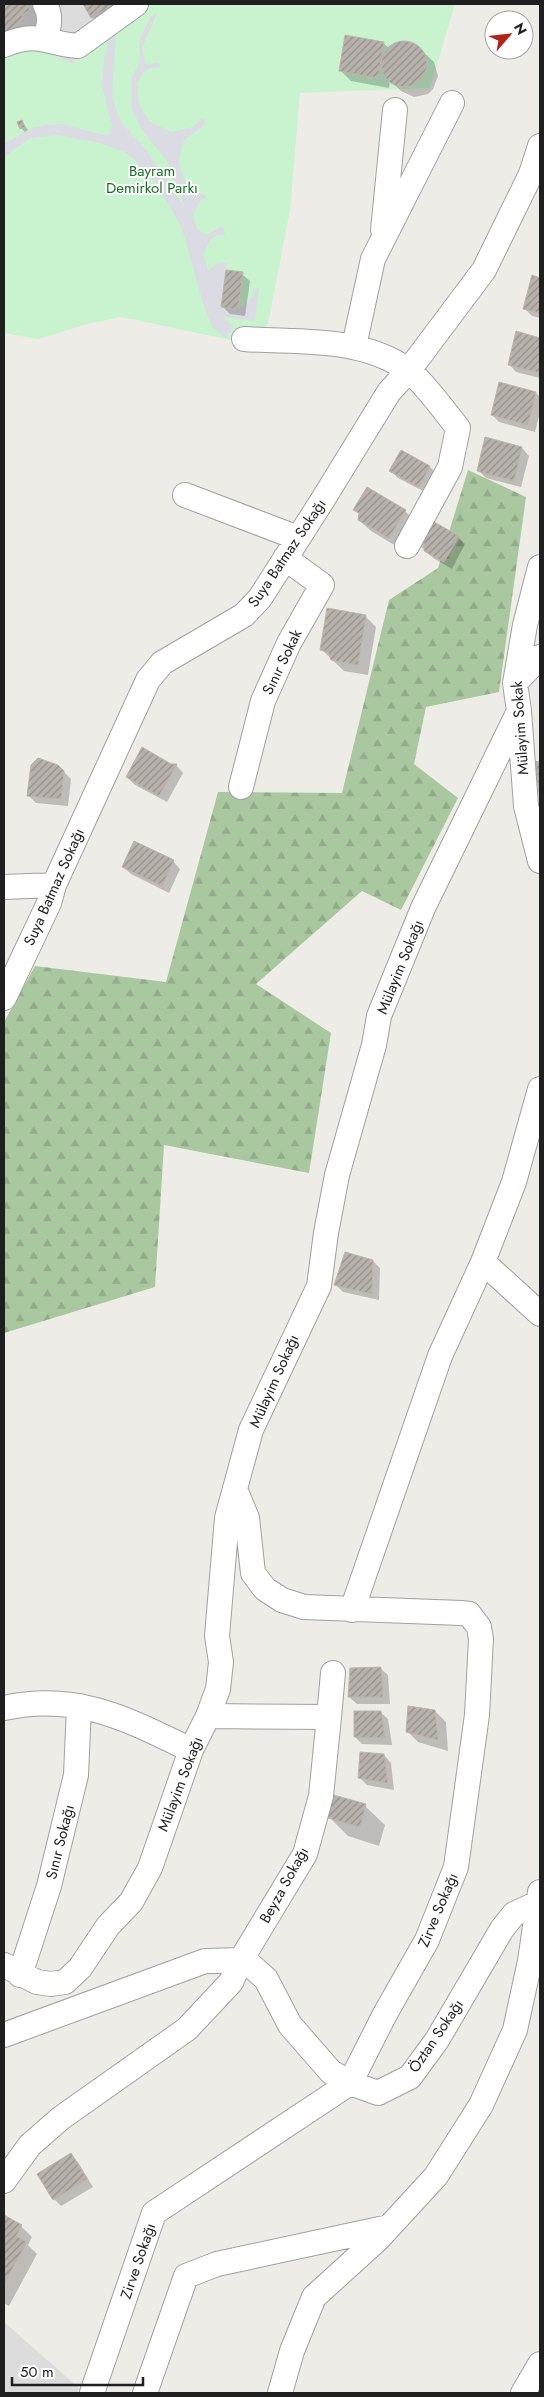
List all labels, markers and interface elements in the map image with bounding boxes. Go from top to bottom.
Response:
north arrow [484,10,534,60]
text: N [509,19,532,39]
park label: Bayram Demirkol Parkı [106,160,198,199]
street label: Suya Batmaz Sokağı [242,494,332,612]
street label: Sınır Sokak [257,625,307,698]
street label: Mülayim Sokak [506,680,534,776]
street label: Suya Batmaz Sokağı [18,825,90,949]
street label: Mülayim Sokağı [371,917,429,1017]
street label: Mülayim Sokağı [244,1331,304,1431]
street label: Mülayim Sokağı [152,1733,208,1835]
street label: Sınır Sokağı [40,1802,80,1882]
street label: Beyza Sokağı [254,1843,314,1927]
street label: Zirve Sokağı [412,1869,464,1951]
street label: Öztan Sokağı [403,1995,469,2077]
street label: Zirve Sokağı [115,2220,161,2302]
scale bar [12,2354,144,2386]
text: 50 m [20,2361,54,2383]

